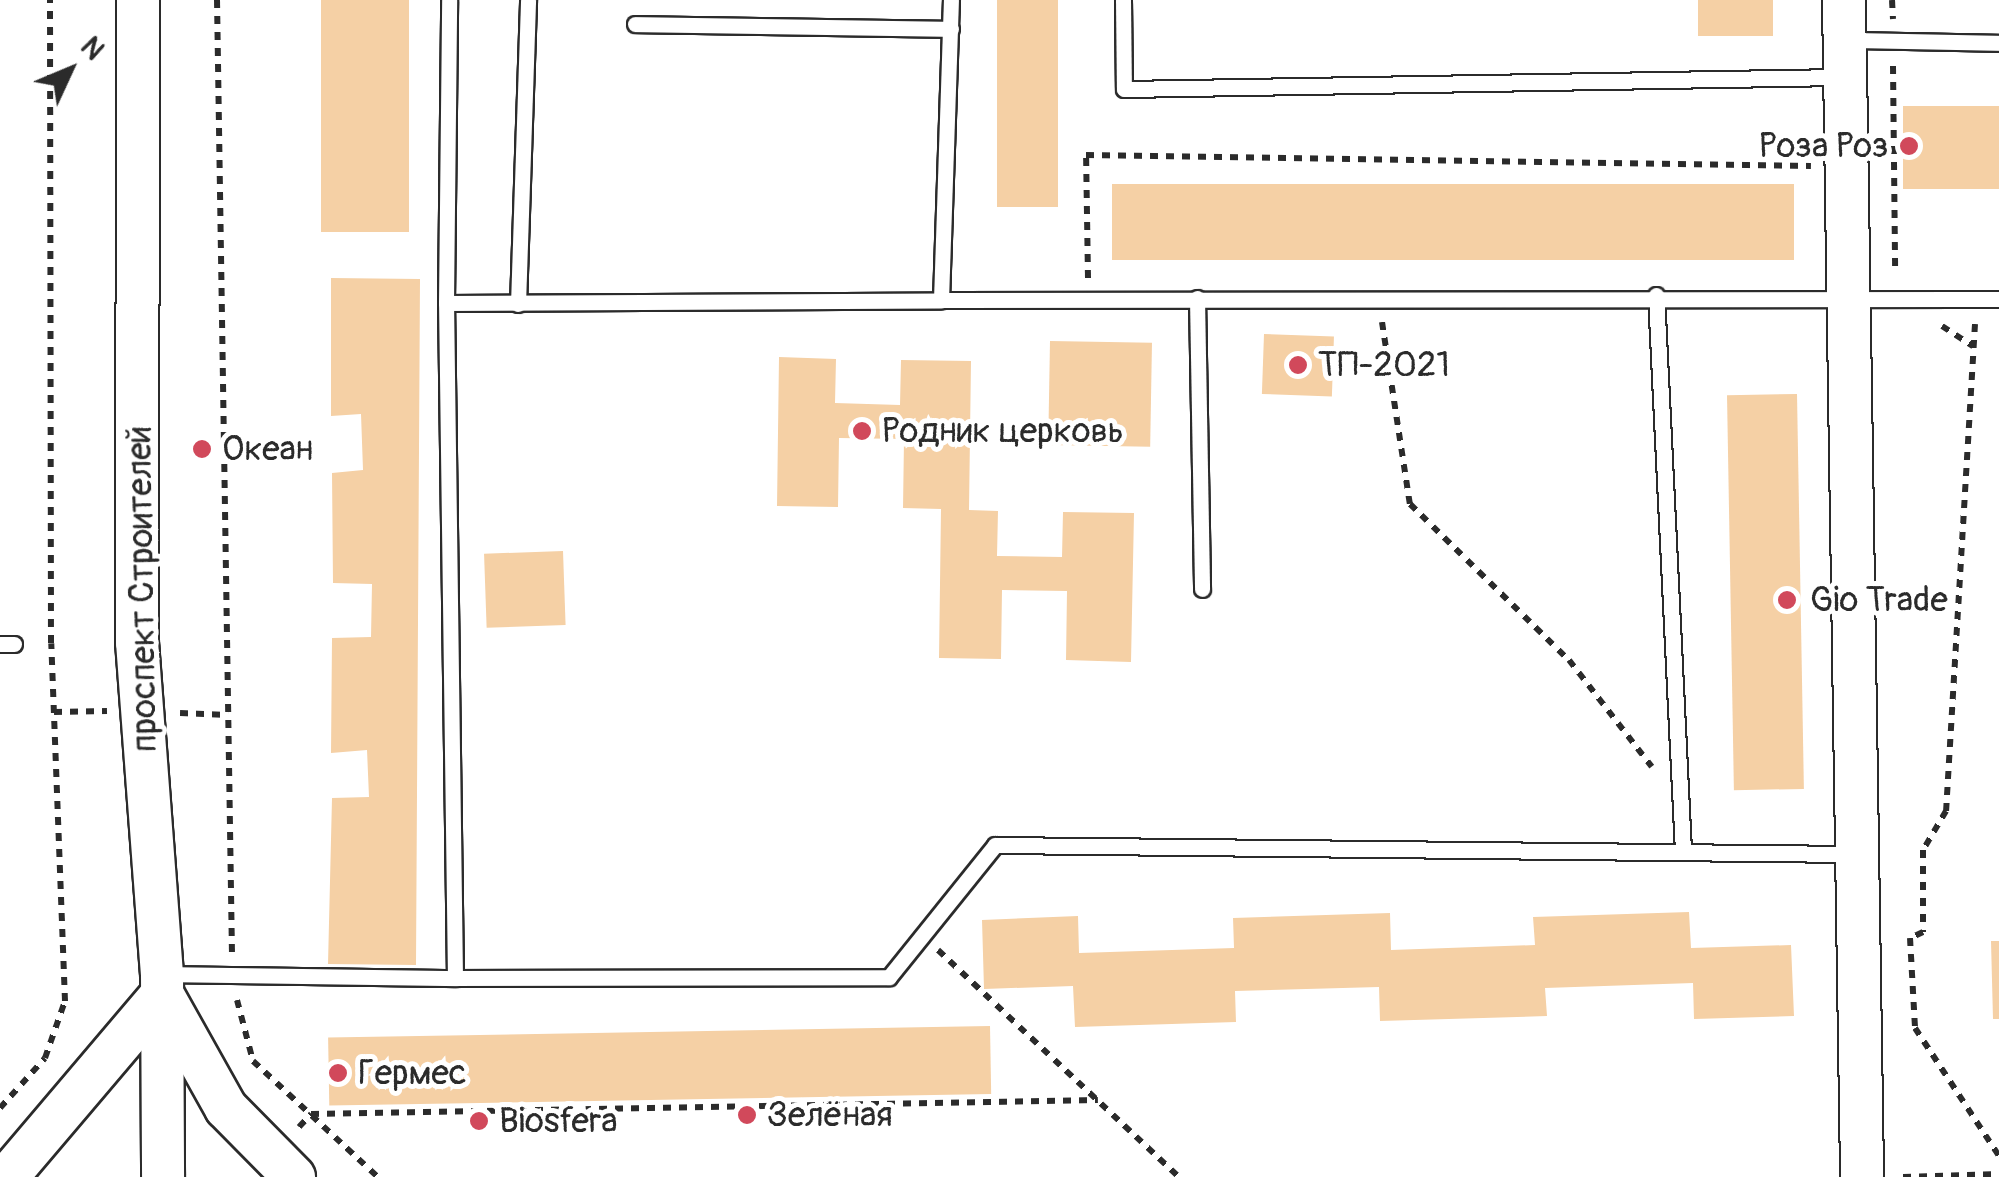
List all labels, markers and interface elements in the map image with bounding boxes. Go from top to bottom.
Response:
north arrow [20,20,120,120]
text: N [73,30,111,68]
place label: Роза Роз [1759,125,1889,167]
marker: Роза Роз [1898,135,1920,157]
place label: ТП-2021 [1318,344,1450,386]
marker: ТП-2021 [1287,354,1309,376]
place label: Родник церковь [882,410,1124,452]
marker: Родник церковь [851,420,873,442]
street label: проспект Строителей [118,425,166,753]
place label: Океан [222,428,313,470]
marker: Океан [191,438,213,460]
place label: Gio Trade [1810,579,1948,621]
marker: Gio Trade [1774,587,1800,613]
place label: Гермес [358,1052,467,1094]
marker: Гермес [327,1062,349,1084]
place label: Зелёная [767,1094,893,1136]
place label: Biosfera [499,1100,618,1142]
marker: Зелёная [736,1104,758,1126]
marker: Biosfera [468,1110,490,1132]

